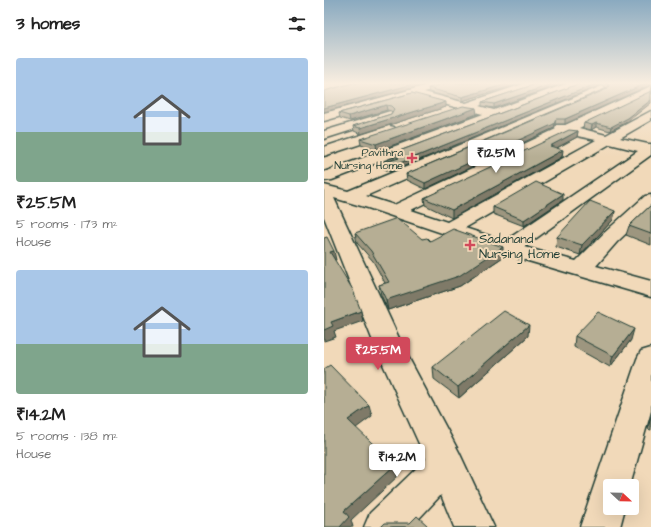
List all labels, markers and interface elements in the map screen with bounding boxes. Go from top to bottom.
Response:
text: 3 homes [16,12,80,36]
icon: filters [286,13,308,35]
icon: home [126,84,198,156]
pin: ₹12.5M [463,140,529,174]
text: ₹12.5M [477,144,515,162]
place label: Pavithra Nursing Home [334,145,403,174]
marker: Pavithra Nursing Home [406,152,418,164]
text: ₹25.5M [16,191,76,215]
text: 5 rooms · 173 m² [16,215,118,233]
place label: Sadanand Nursing Home [479,230,560,264]
text: House [16,233,51,251]
marker: Sadanand Nursing Home [464,239,476,251]
icon: home [126,296,198,368]
pin: ₹25.5M [345,337,411,371]
text: ₹25.5M [355,341,401,359]
text: ₹14.2M [16,403,66,427]
text: 5 rooms · 138 m² [16,427,118,445]
pin: ₹14.2M [364,444,430,478]
text: House [16,445,51,463]
text: ₹14.2M [378,448,416,466]
north arrow [603,479,639,515]
map controls [603,479,639,515]

